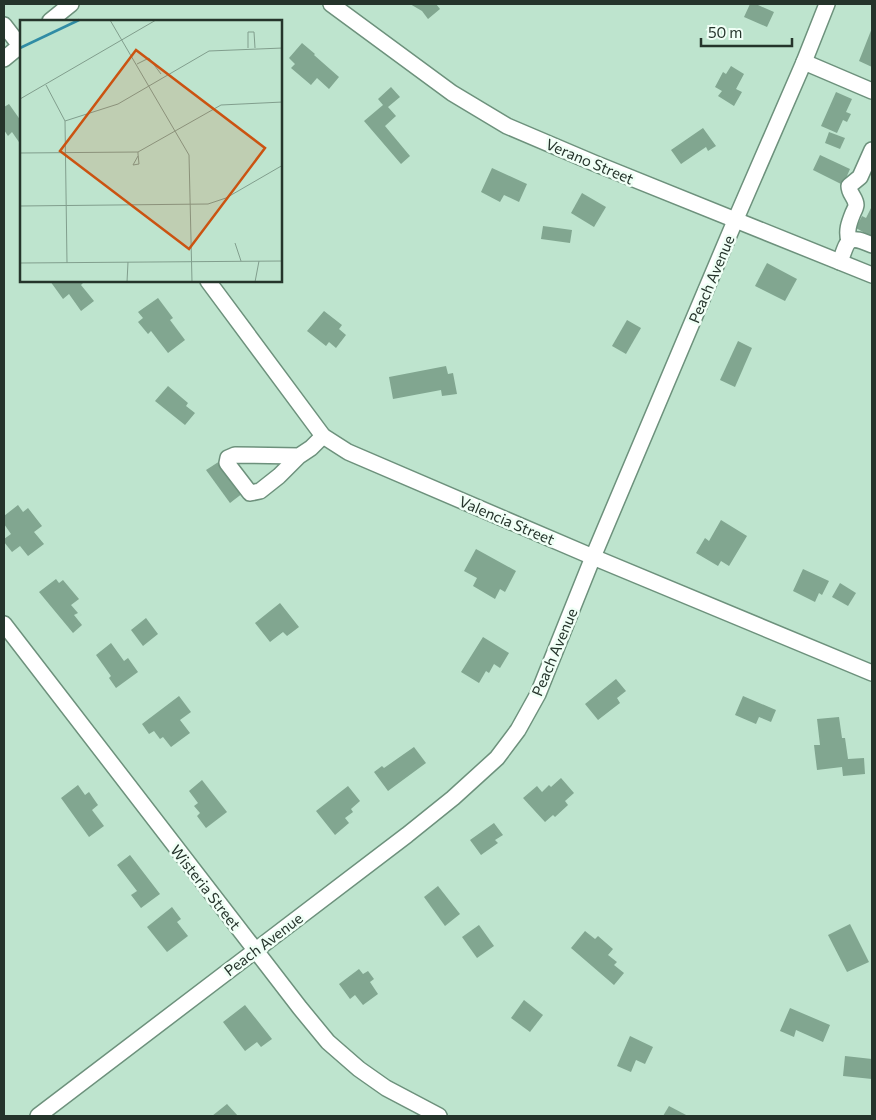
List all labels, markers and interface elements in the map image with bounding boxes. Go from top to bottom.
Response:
scale bar [701,15,792,47]
inset map [20,20,282,282]
text: 50 m [708,23,742,41]
street label: Verano Street [543,134,637,188]
street label: Peach Avenue [684,232,738,326]
street label: Valencia Street [457,492,557,548]
street label: Peach Avenue [527,605,581,699]
street label: Wisteria Street [167,841,245,933]
street label: Peach Avenue [220,909,306,979]

